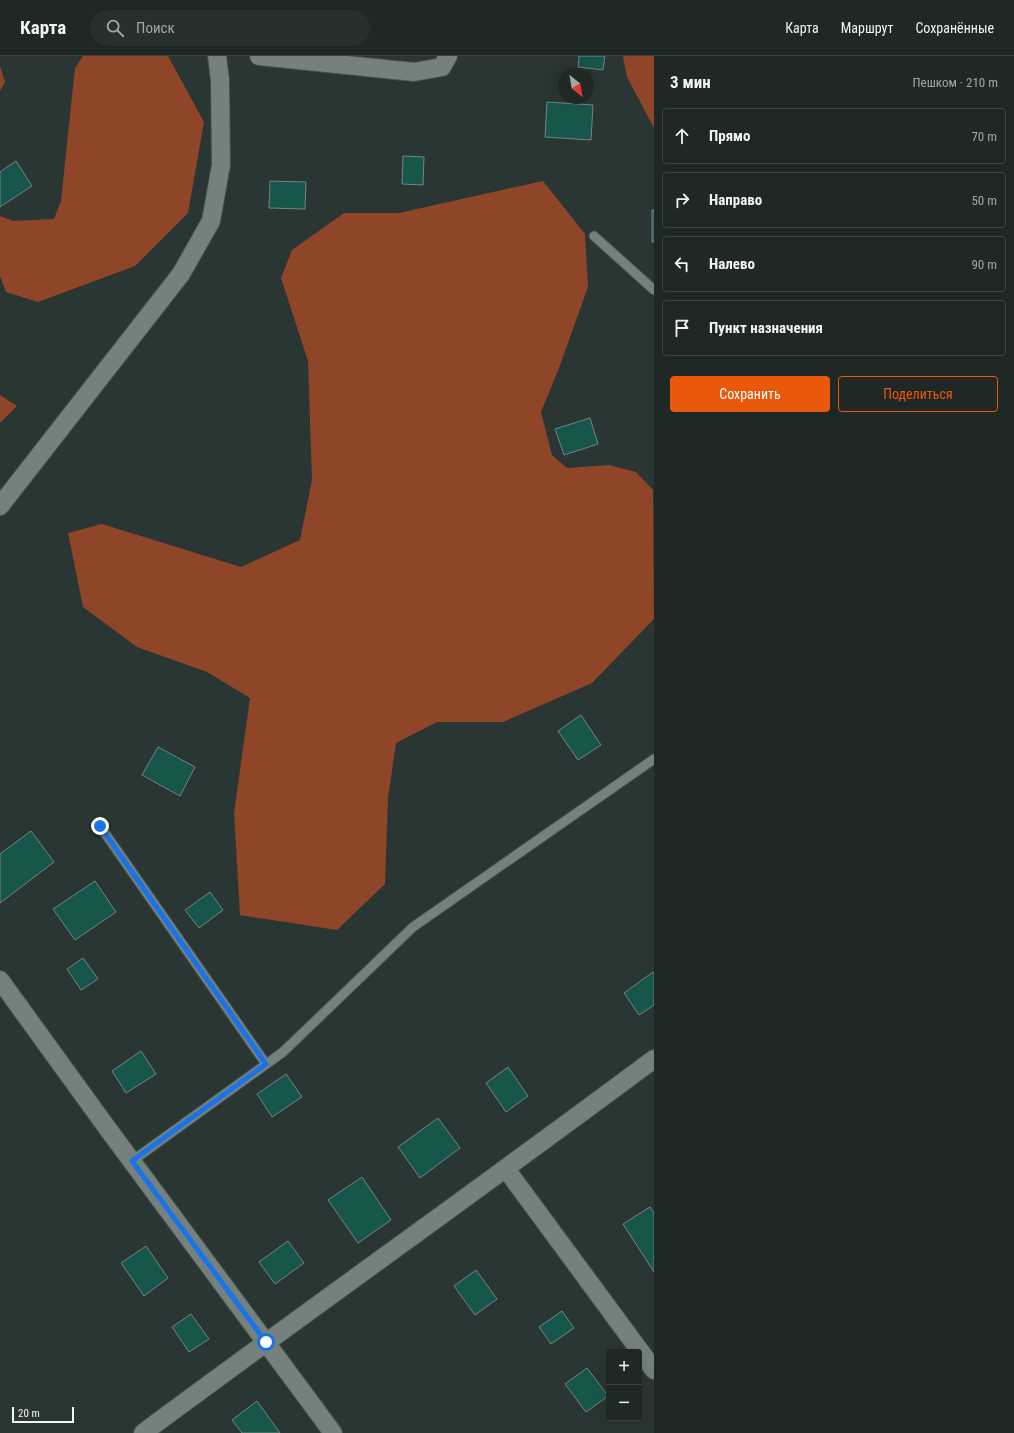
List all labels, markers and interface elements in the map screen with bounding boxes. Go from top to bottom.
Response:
search box [90,10,370,46]
text: Карта [20,16,66,39]
icon: search [104,17,126,39]
text: Поиск [136,19,175,37]
text: Карта [785,20,819,36]
text: Маршрут [841,20,893,36]
text: Сохранённые [915,20,994,36]
north arrow [558,68,594,104]
text: 3 мин [670,72,711,92]
text: Пешком · 210 m [912,75,998,90]
icon: ahead [671,125,693,147]
text: Прямо [709,127,750,145]
text: 70 m [971,129,997,144]
icon: right [671,189,693,211]
text: Направо [709,191,762,209]
text: 50 m [971,193,997,208]
icon: left [671,253,693,275]
text: Налево [709,255,755,273]
text: 90 m [971,257,997,272]
icon: arrive [671,317,693,339]
text: Пункт назначения [709,319,823,337]
button: Сохранить [670,376,830,412]
button: Поделиться [838,376,998,412]
route end [91,817,109,835]
route start [257,1333,275,1351]
map controls [606,1349,642,1421]
button: + [606,1349,642,1385]
button: − [606,1385,642,1421]
scale bar [12,1405,74,1424]
text: 20 m [18,1407,40,1420]

